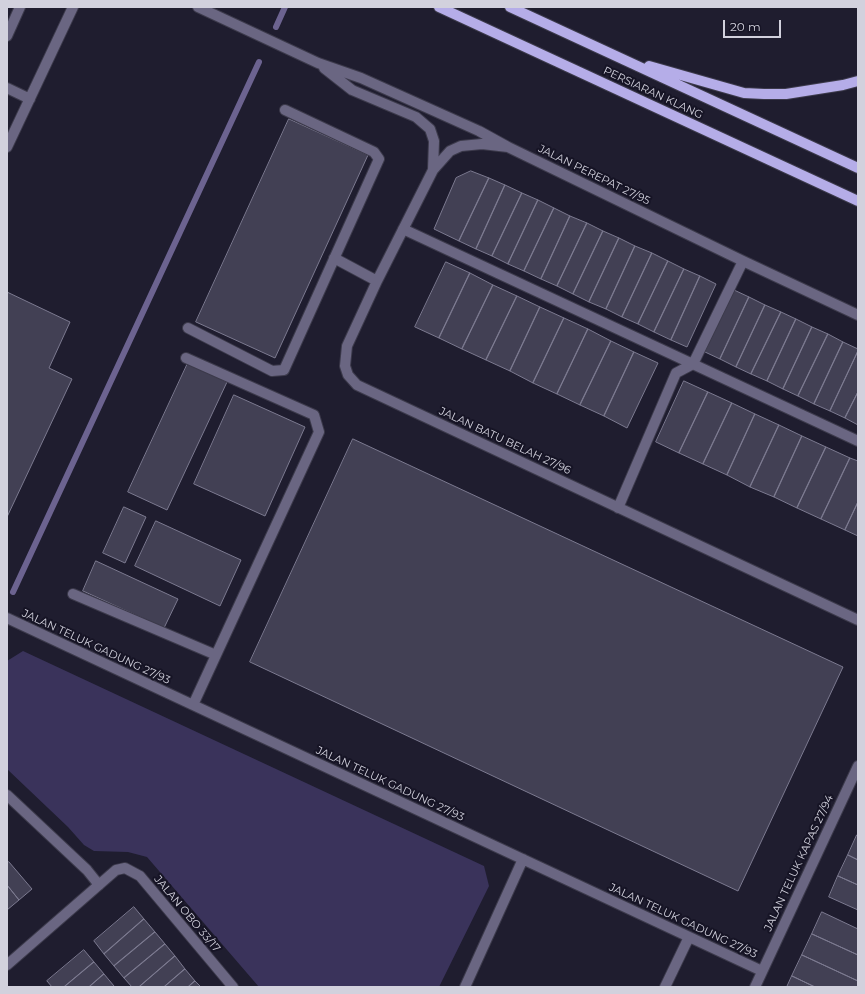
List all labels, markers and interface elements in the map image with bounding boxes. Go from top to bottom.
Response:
scale bar [725,12,783,38]
text: 20 m [730,19,761,34]
street label: PERSIARAN KLANG [601,64,705,122]
street label: JALAN PEREPAT 27/95 [536,142,652,208]
street label: JALAN BATU BELAH 27/96 [437,405,573,477]
street label: JALAN TELUK GADUNG 27/93 [20,607,172,687]
street label: JALAN TELUK GADUNG 27/93 [314,744,466,824]
street label: JALAN TELUK KAPAS 27/94 [762,793,836,933]
street label: JALAN OBO 33/17 [151,873,223,955]
street label: JALAN TELUK GADUNG 27/93 [607,881,759,961]

